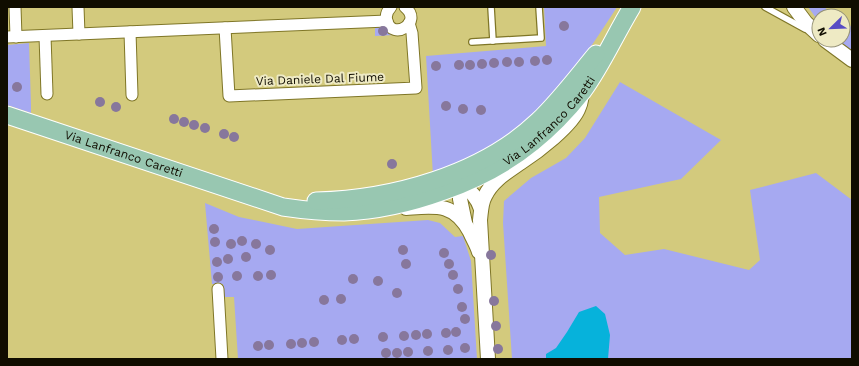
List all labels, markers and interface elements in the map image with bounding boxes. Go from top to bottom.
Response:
north arrow [811,8,851,48]
text: N [815,25,830,38]
street label: Via Daniele Dal Fiume [256,70,384,88]
street label: Via Lanfranco Caretti [500,74,598,169]
street label: Via Lanfranco Caretti [63,128,185,180]

